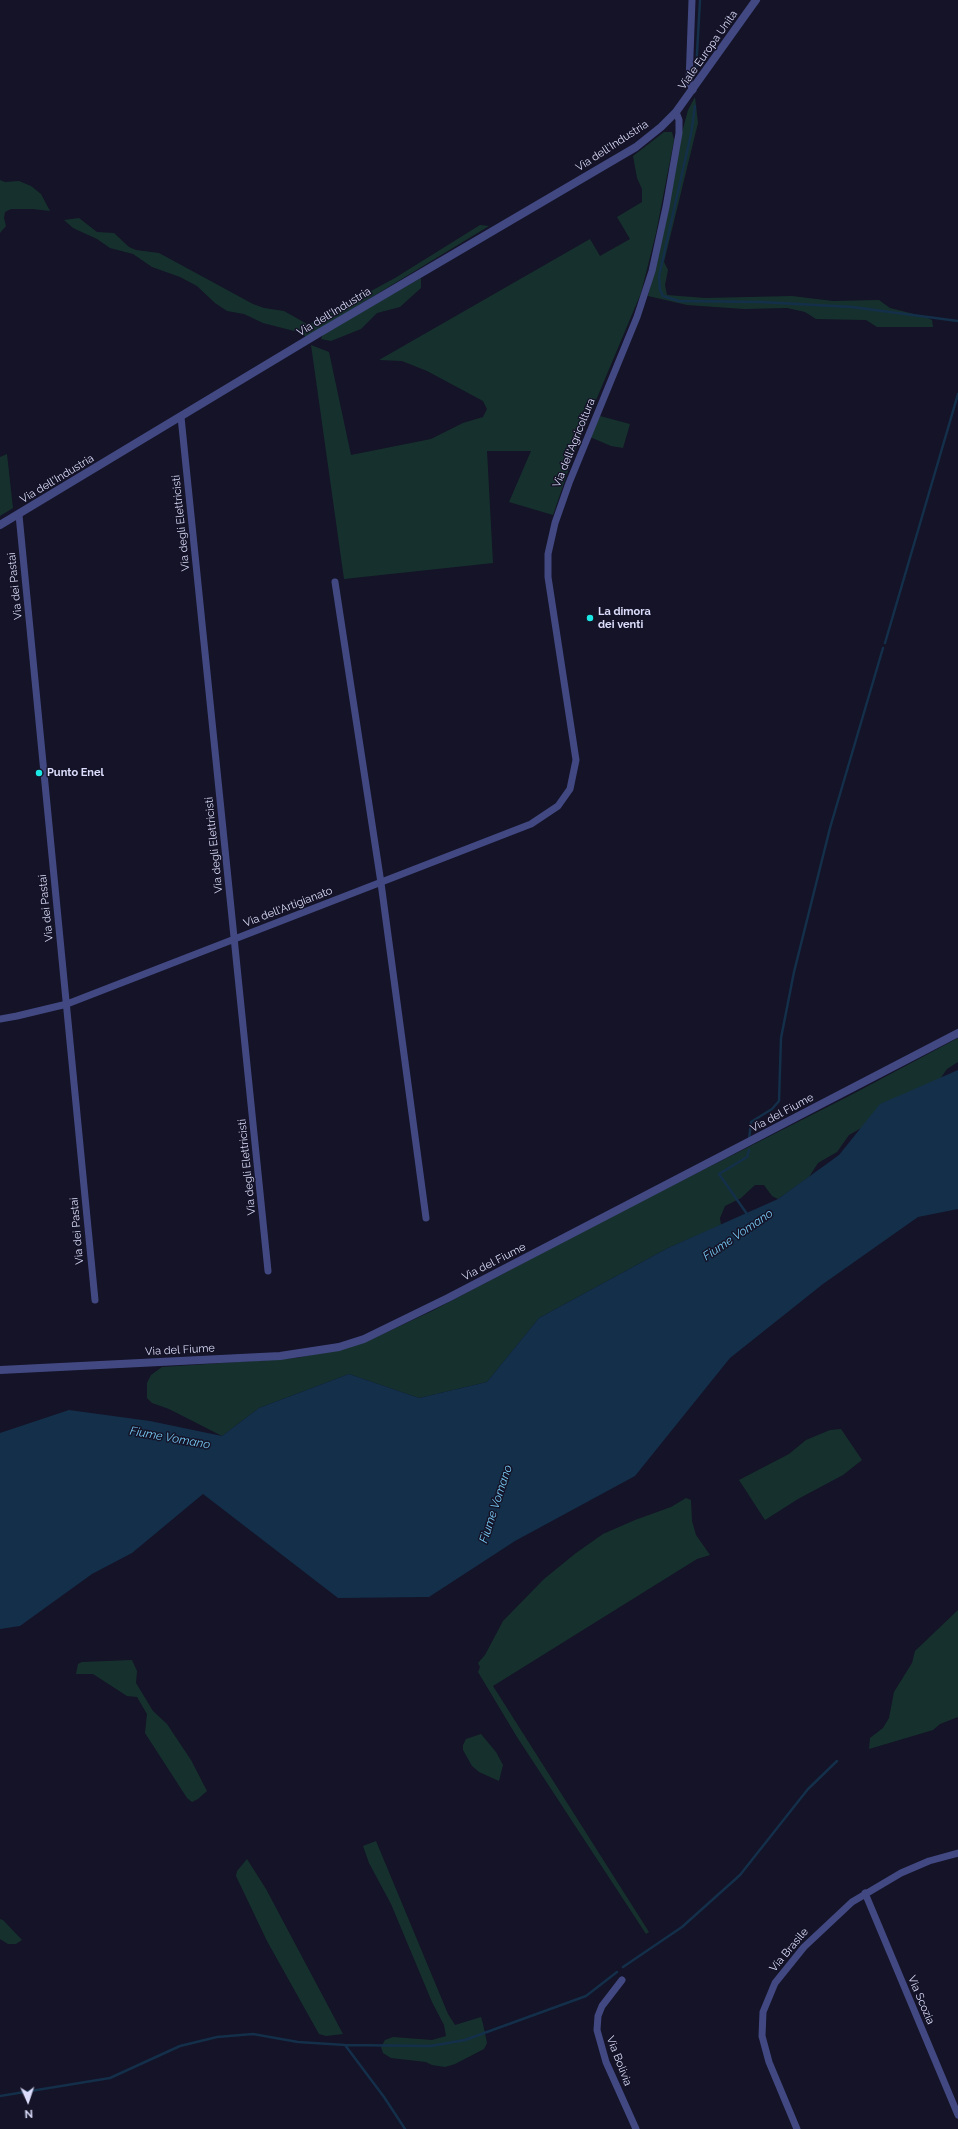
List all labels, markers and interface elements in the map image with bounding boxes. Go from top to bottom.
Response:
street label: Viale Europa Unita [676,8,740,92]
street label: Via dell'Industria [573,118,651,174]
street label: Via dell'Industria [295,285,373,339]
street label: Via dell'Agricoltura [550,396,598,490]
street label: Via dell'Industria [18,452,96,506]
street label: Via degli Elettricisti [169,474,193,572]
street label: Via dei Pastai [5,552,25,620]
place label: La dimora dei venti [598,605,651,631]
marker: La dimora dei venti [585,613,595,623]
place label: Punto Enel [47,766,104,780]
marker: Punto Enel [34,768,44,778]
street label: Via degli Elettricisti [202,796,226,894]
street label: Via dei Pastai [36,874,56,942]
street label: Via dell'Artigianato [242,884,334,930]
street label: Via del Fiume [748,1091,816,1135]
street label: Via degli Elettricisti [235,1118,259,1216]
street label: Via dei Pastai [67,1197,87,1265]
water label: Fiume Vomano [700,1206,776,1264]
street label: Via del Fiume [460,1240,528,1284]
street label: Via del Fiume [145,1342,215,1358]
water label: Fiume Vomano [129,1424,211,1452]
water label: Fiume Vomano [477,1463,515,1545]
street label: Via Brasile [767,1925,811,1975]
street label: Via Scozia [905,1974,937,2026]
street label: Via Bolivia [603,2034,635,2088]
north arrow [8,2081,48,2121]
text: N [24,2107,33,2120]

